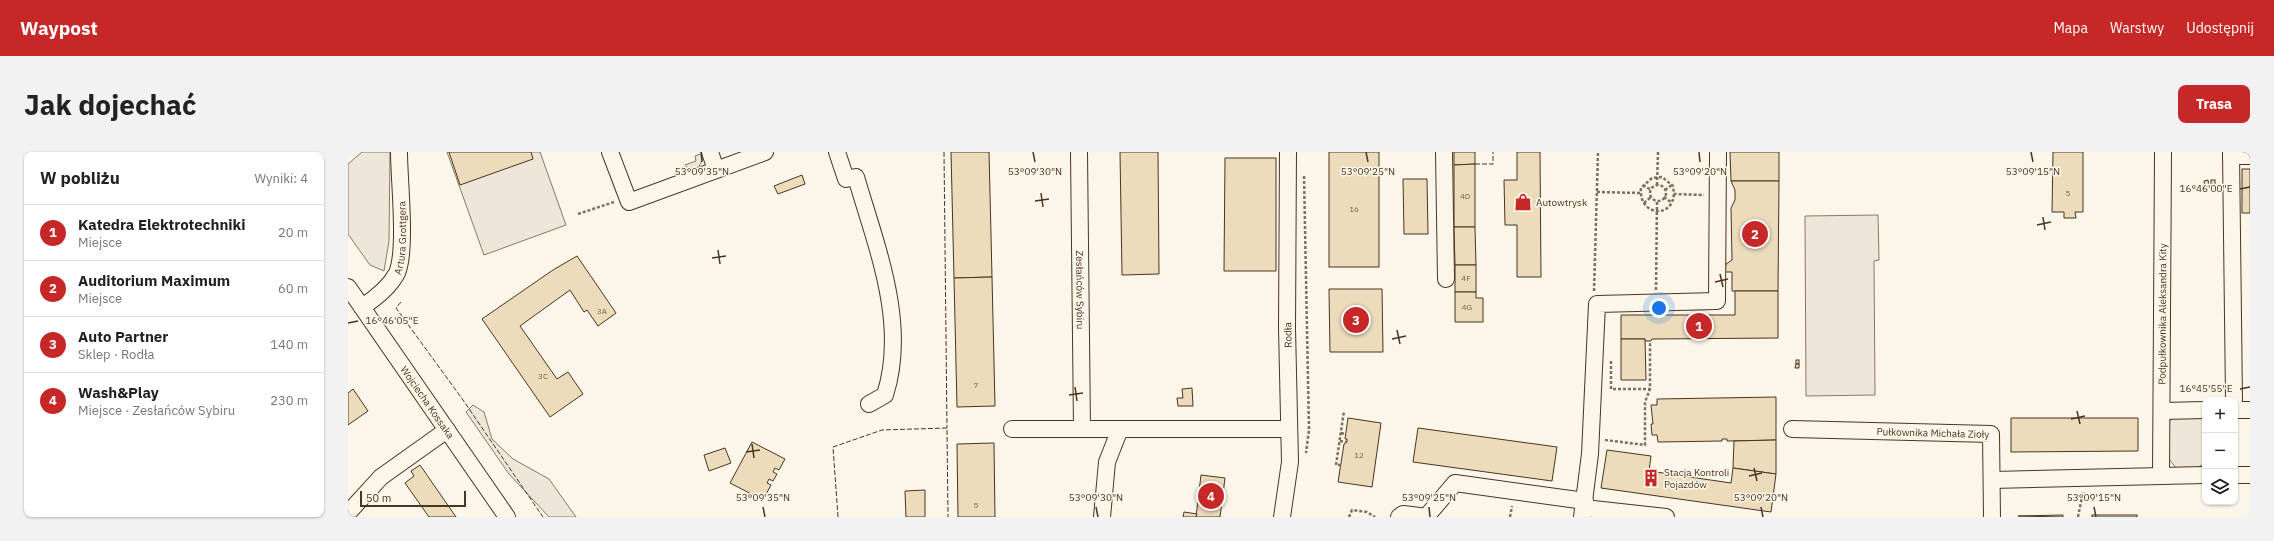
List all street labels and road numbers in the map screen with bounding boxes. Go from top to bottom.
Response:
street label: Artura Grottgera [391,200,409,276]
street label: Podpułkownika Aleksandra Kity [2155,243,2169,385]
street label: Zesłańców Sybiru [1074,250,1087,330]
street label: Rodła [1281,321,1295,348]
street label: Wojciecha Kossaka [398,363,458,442]
street label: Pułkownika Michała Zioły [1876,425,1990,440]

